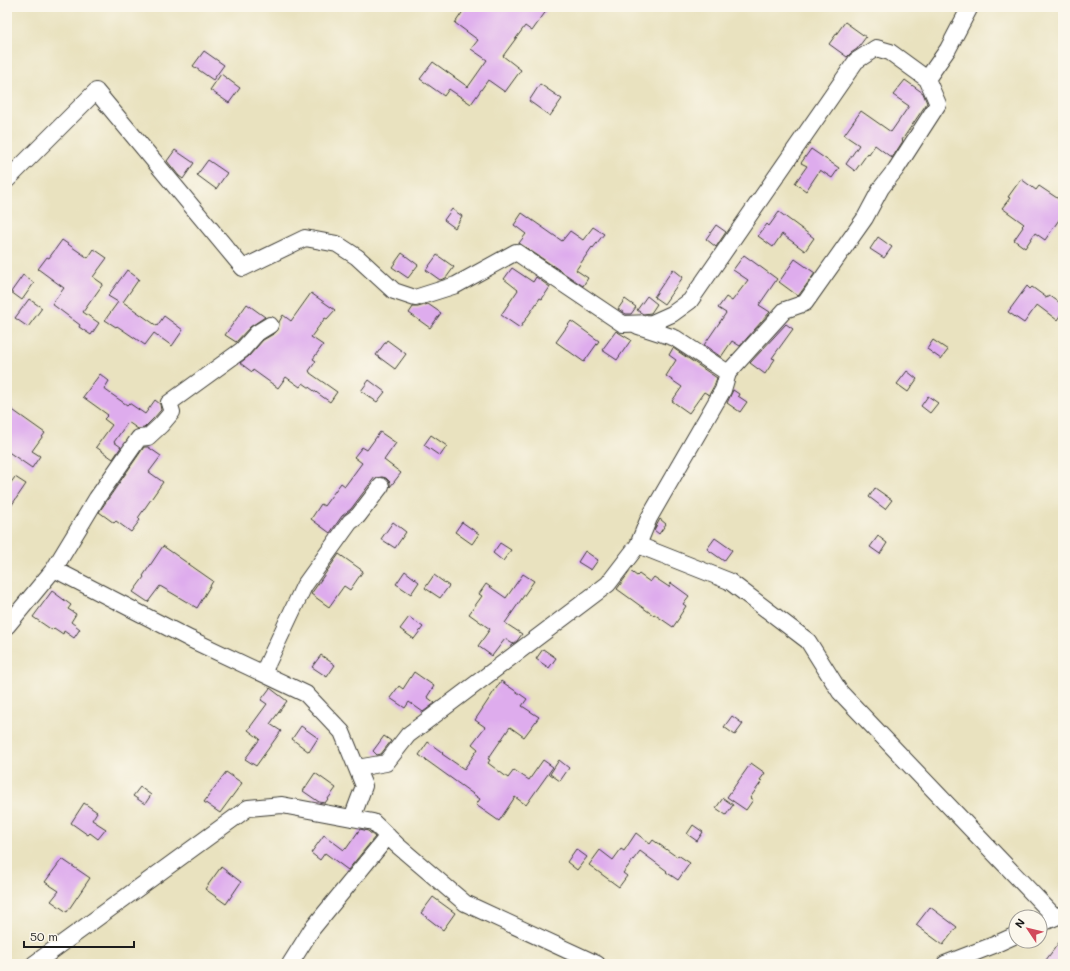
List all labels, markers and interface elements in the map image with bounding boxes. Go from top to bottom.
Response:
north arrow [1008,909,1048,949]
text: N [1011,915,1028,931]
scale bar [24,923,134,949]
text: 50 m [30,928,58,944]

